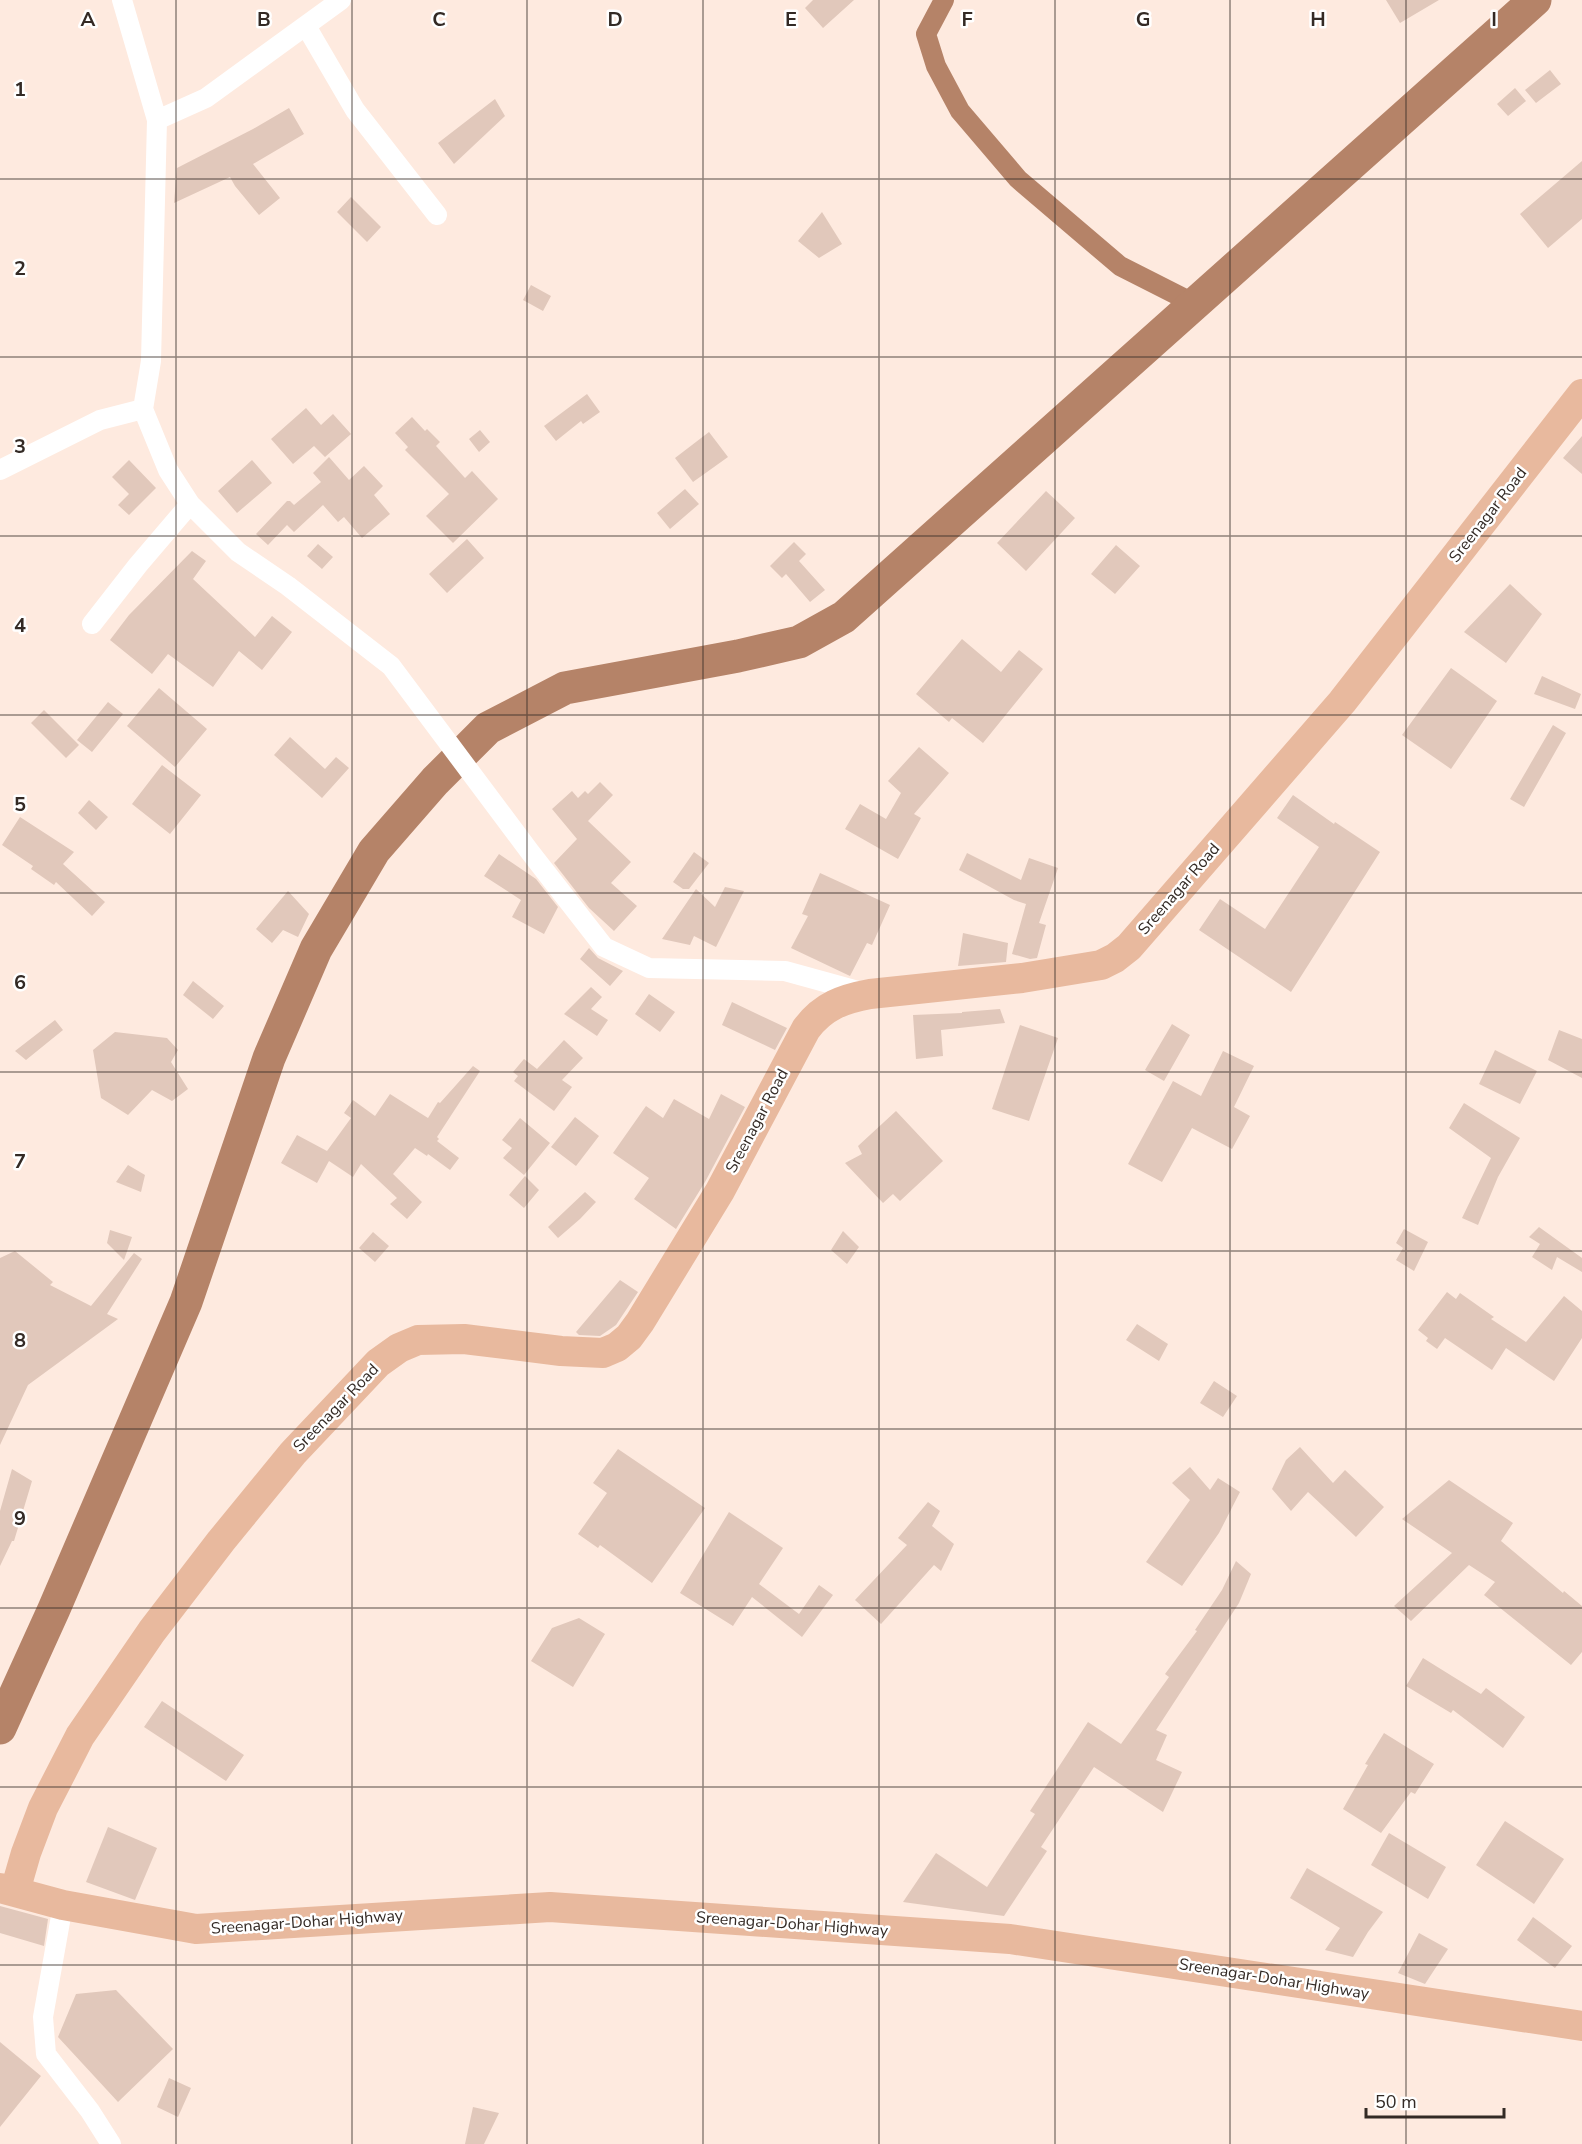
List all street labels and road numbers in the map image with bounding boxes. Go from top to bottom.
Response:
street label: Sreenagar Road [1444,463,1532,567]
street label: Sreenagar Road [1133,838,1225,940]
street label: Sreenagar Road [720,1065,794,1177]
street label: Sreenagar Road [288,1359,384,1457]
street label: Sreenagar-Dohar Highway [210,1904,405,1940]
street label: Sreenagar-Dohar Highway [695,1906,890,1942]
street label: Sreenagar-Dohar Highway [1177,1953,1372,2005]

